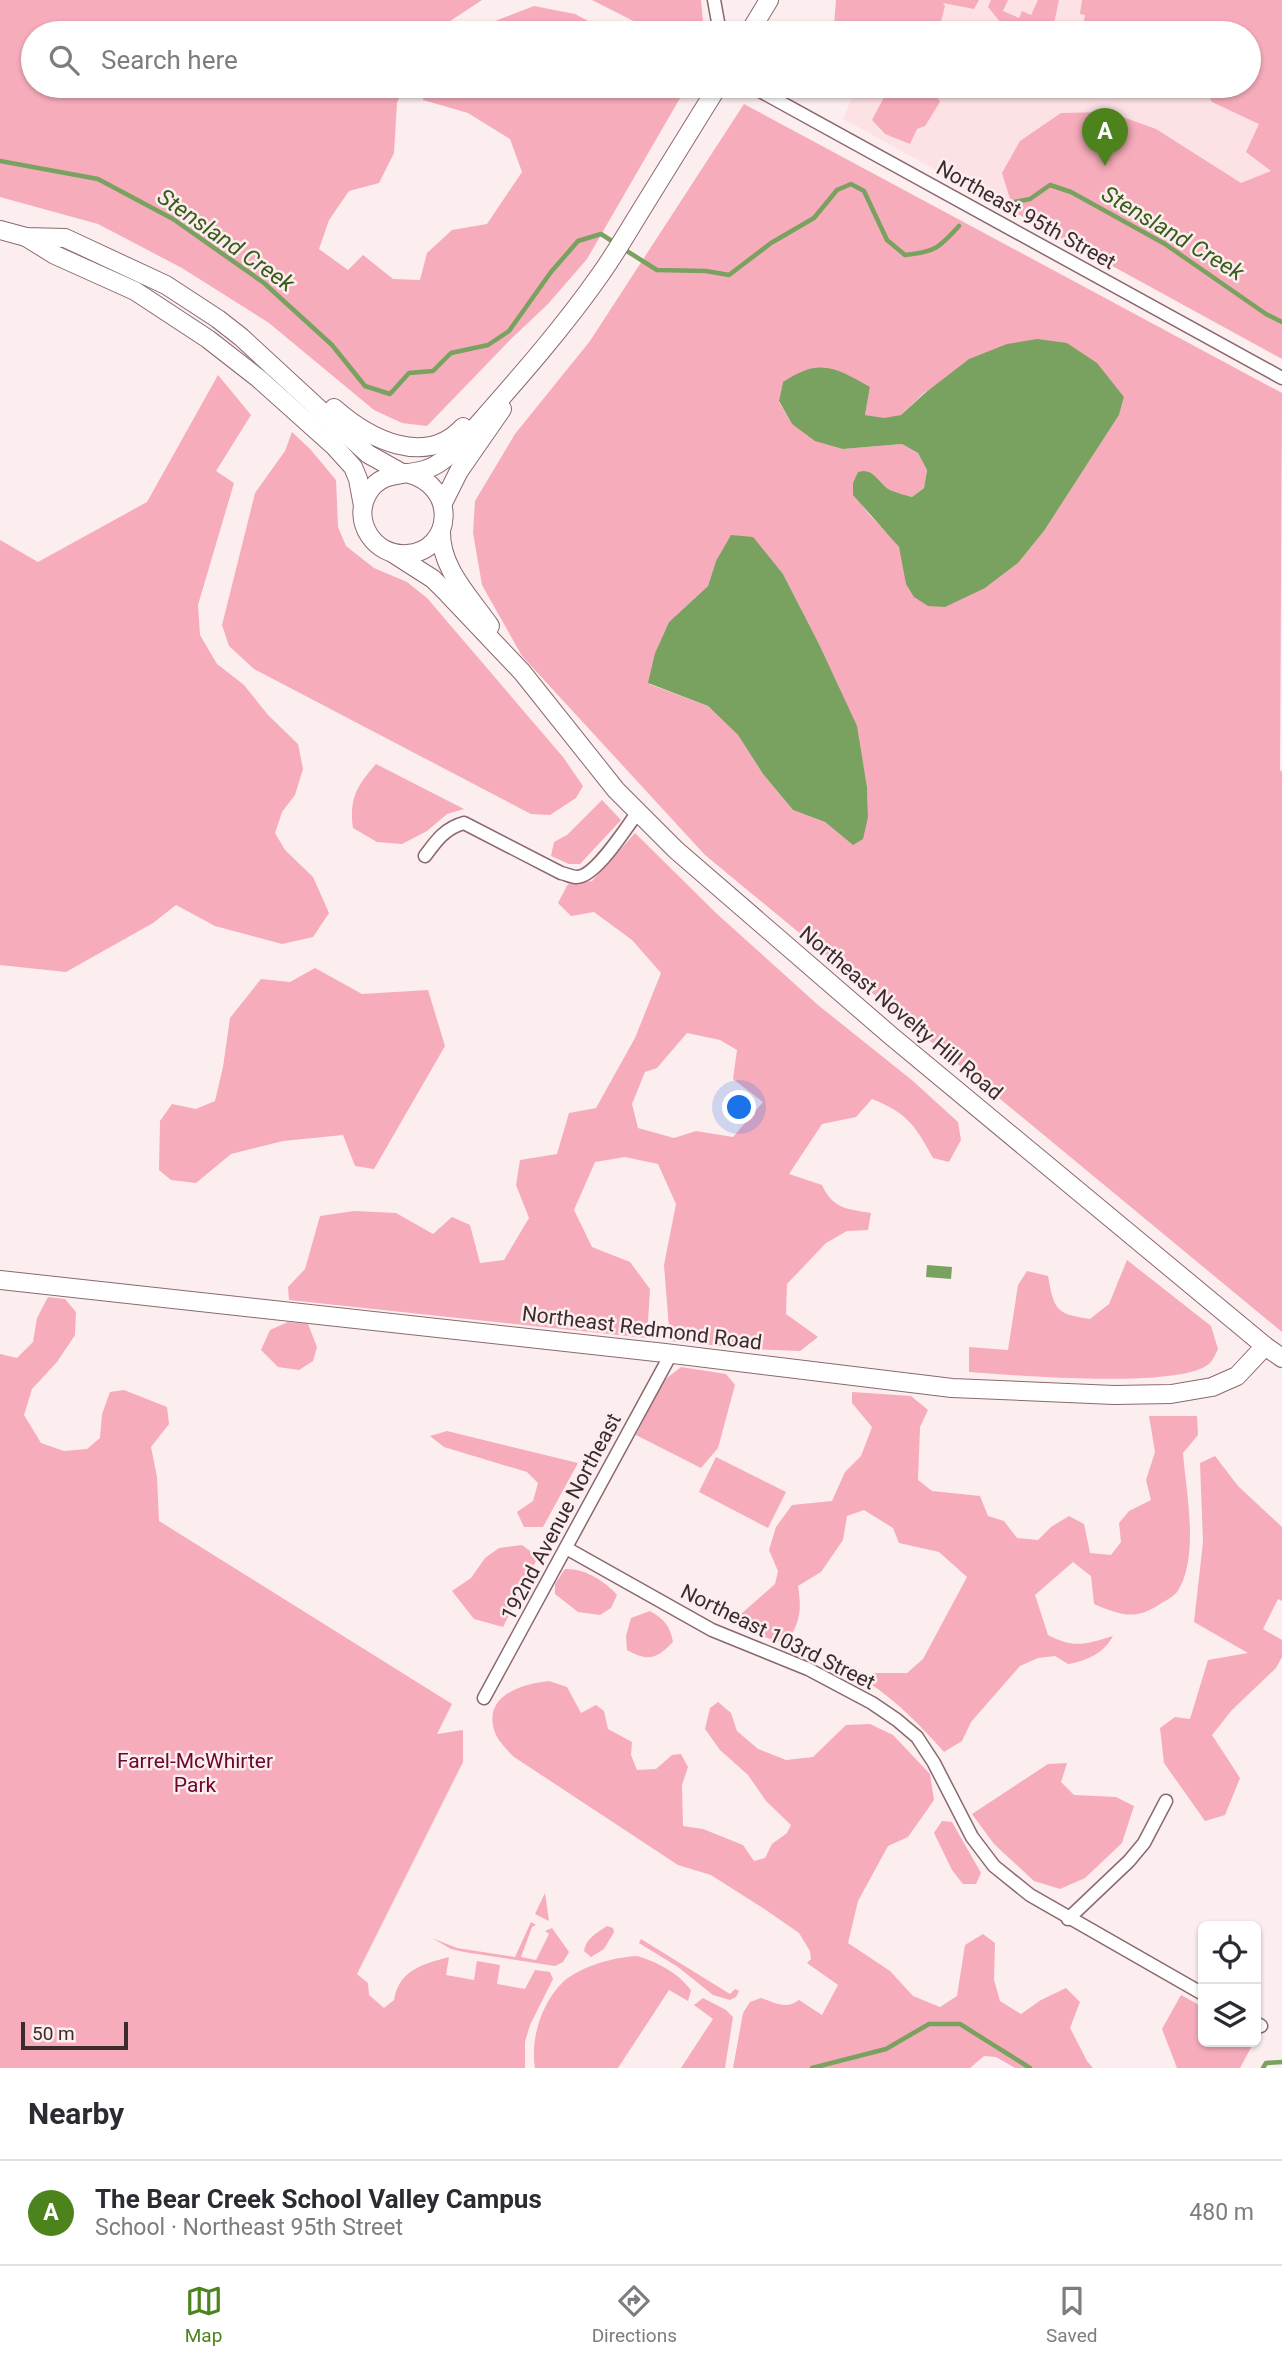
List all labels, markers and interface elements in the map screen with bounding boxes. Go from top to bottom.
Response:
search box [21,21,1261,98]
icon: search [45,41,83,79]
text: Search here [101,45,238,75]
pin: A [1082,108,1128,166]
street label: Northeast 95th Street [932,156,1120,274]
water label: Stensland Creek [1097,180,1249,287]
water label: Stensland Creek [152,183,300,298]
street label: Northeast Novelty Hill Road [795,921,1007,1105]
your location [722,1090,756,1124]
street label: Northeast Redmond Road [521,1301,763,1355]
street label: 192nd Avenue Northeast [496,1409,626,1625]
street label: Northeast 103rd Street [677,1579,879,1695]
park label: Farrel-McWhirter Park [117,1749,273,1797]
map controls [1198,1921,1261,2047]
button: locate [1198,1921,1261,1984]
button: layers [1198,1984,1261,2047]
scale bar [21,2019,128,2051]
text: 50 m [32,2022,75,2045]
text: Nearby [28,2096,124,2131]
text: The Bear Creek School Valley Campus [95,2184,542,2214]
text: A [43,2199,59,2226]
text: 480 m [1189,2199,1254,2226]
text: School · Northeast 95th Street [95,2214,403,2241]
tab: Map [185,2282,223,2347]
tab: Directions [592,2282,677,2347]
tab: Saved [1046,2282,1097,2347]

